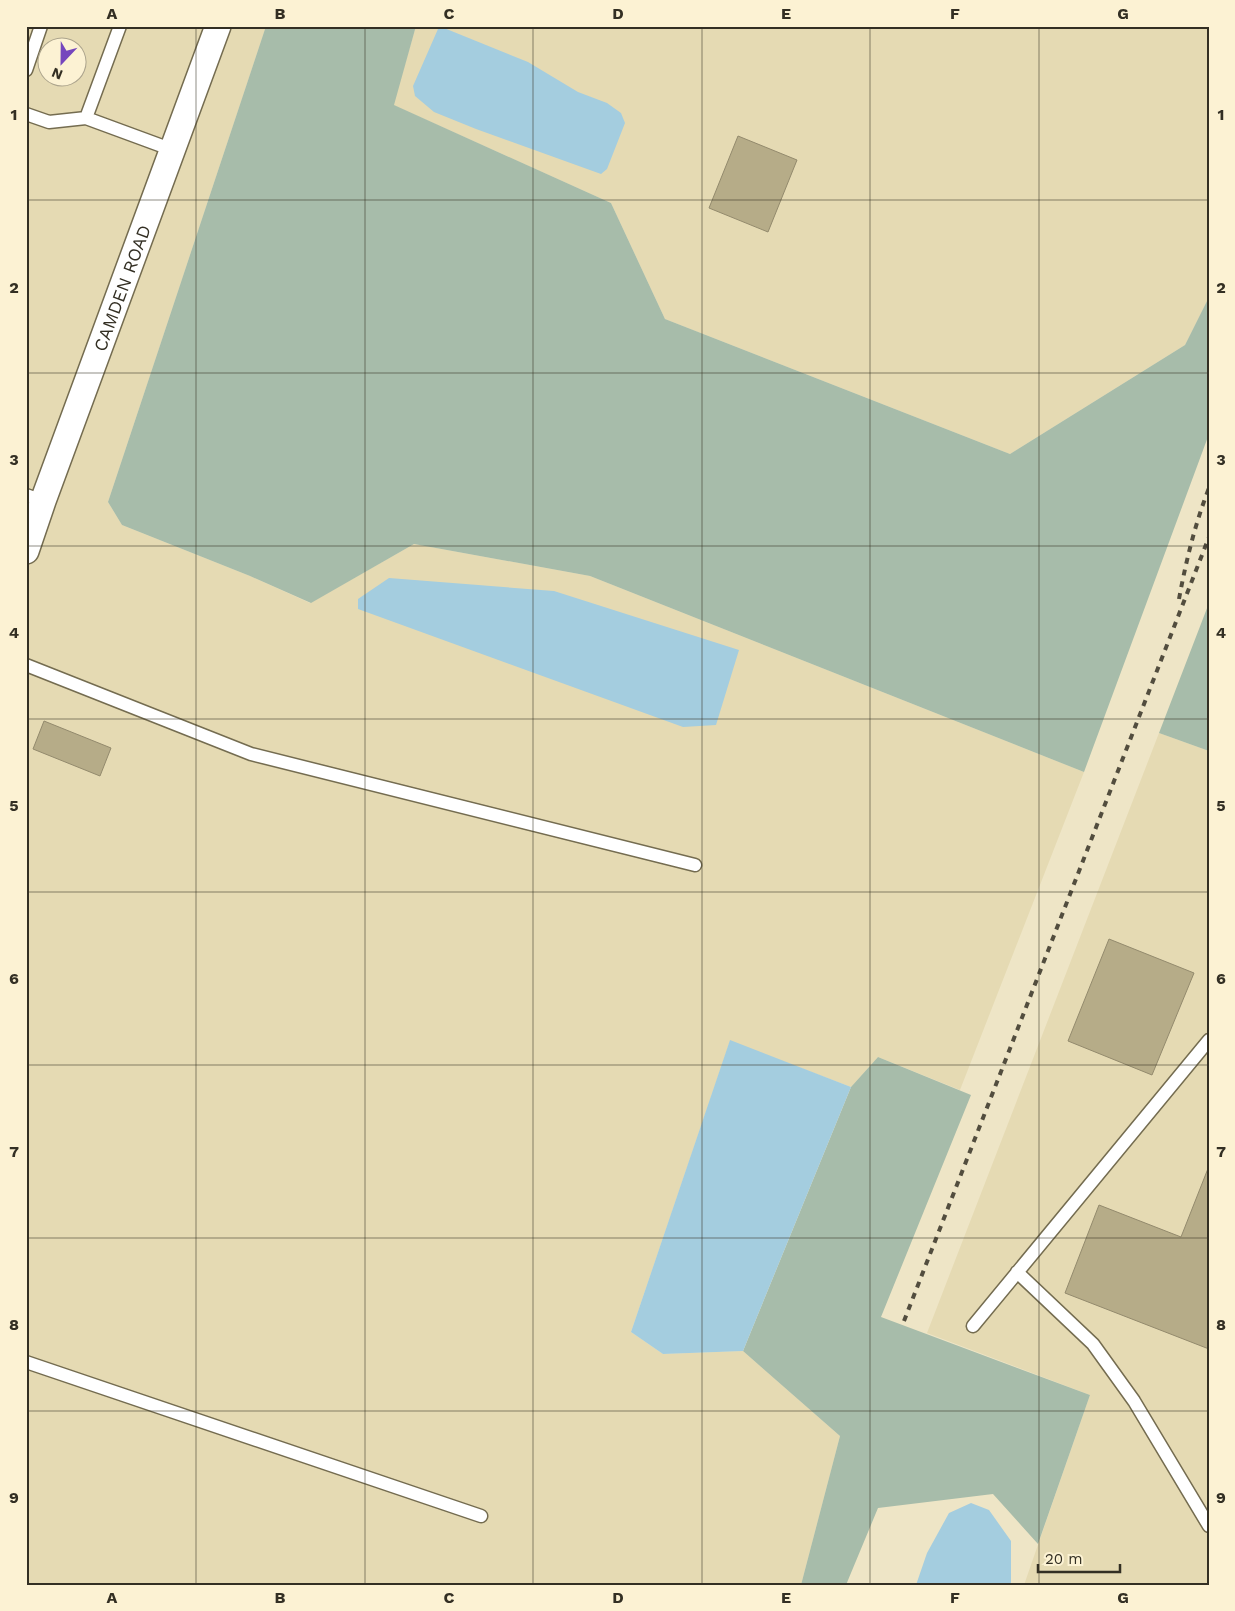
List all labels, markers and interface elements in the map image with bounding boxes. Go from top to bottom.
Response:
text: A [107,4,118,23]
text: B [275,4,286,23]
text: C [444,4,455,23]
text: D [612,4,624,23]
text: E [781,4,791,23]
text: F [950,4,960,23]
text: G [1117,4,1129,23]
north arrow [38,38,88,88]
text: N [49,65,65,83]
text: 1 [11,105,17,124]
text: 1 [1218,105,1224,124]
street label: CAMDEN ROAD [89,222,154,354]
text: 2 [9,278,19,297]
text: 2 [1216,278,1226,297]
text: 3 [9,450,19,469]
text: 3 [1216,450,1226,469]
text: 4 [9,623,19,642]
text: 4 [1216,623,1226,642]
text: 5 [9,796,19,815]
text: 5 [1216,796,1226,815]
text: 6 [9,969,19,988]
text: 6 [1216,969,1226,988]
text: 7 [9,1142,19,1161]
text: 7 [1216,1142,1226,1161]
text: 8 [9,1315,19,1334]
text: 8 [1216,1315,1226,1334]
text: 9 [9,1488,19,1507]
text: 9 [1216,1488,1226,1507]
scale bar [1038,1541,1120,1573]
text: 20 m [1045,1550,1083,1568]
text: A [107,1588,118,1607]
text: B [275,1588,286,1607]
text: C [444,1588,455,1607]
text: D [612,1588,624,1607]
text: E [781,1588,791,1607]
text: F [950,1588,960,1607]
text: G [1117,1588,1129,1607]

